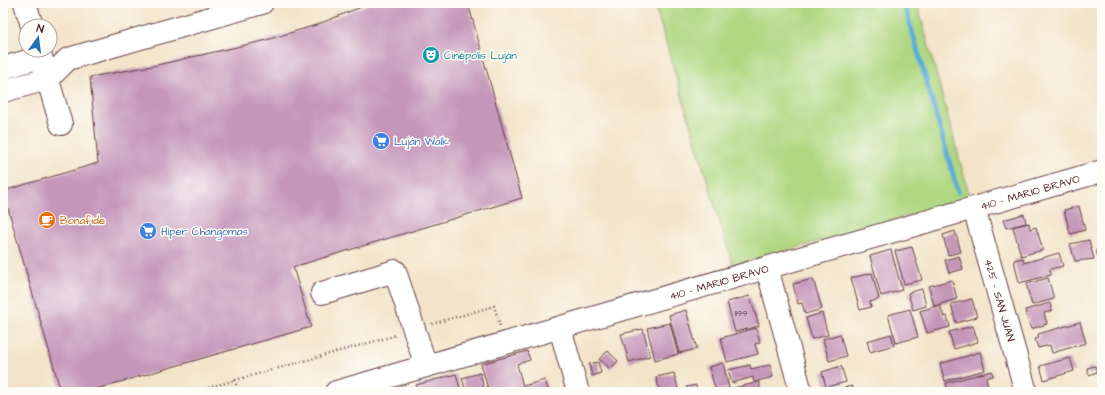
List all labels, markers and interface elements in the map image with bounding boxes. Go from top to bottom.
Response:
north arrow [18,18,58,58]
text: N [35,21,46,37]
theatre icon: Cinépolis Luján [421,45,441,65]
place label: Cinépolis Luján [444,48,517,63]
supermarket icon: Luján Walk [371,131,391,151]
place label: Luján Walk [394,134,449,149]
street label: 410 - MARIO BRAVO [979,171,1082,214]
cafe icon: Bonafide [37,210,57,230]
place label: Bonafide [60,213,105,228]
supermarket icon: Hiper Changomas [138,221,158,241]
place label: Hiper Changomas [161,224,248,240]
street label: 425 - SAN JUAN [981,257,1018,343]
street label: 410 - MARIO BRAVO [668,261,771,304]
house number: 1199 [735,307,747,320]

